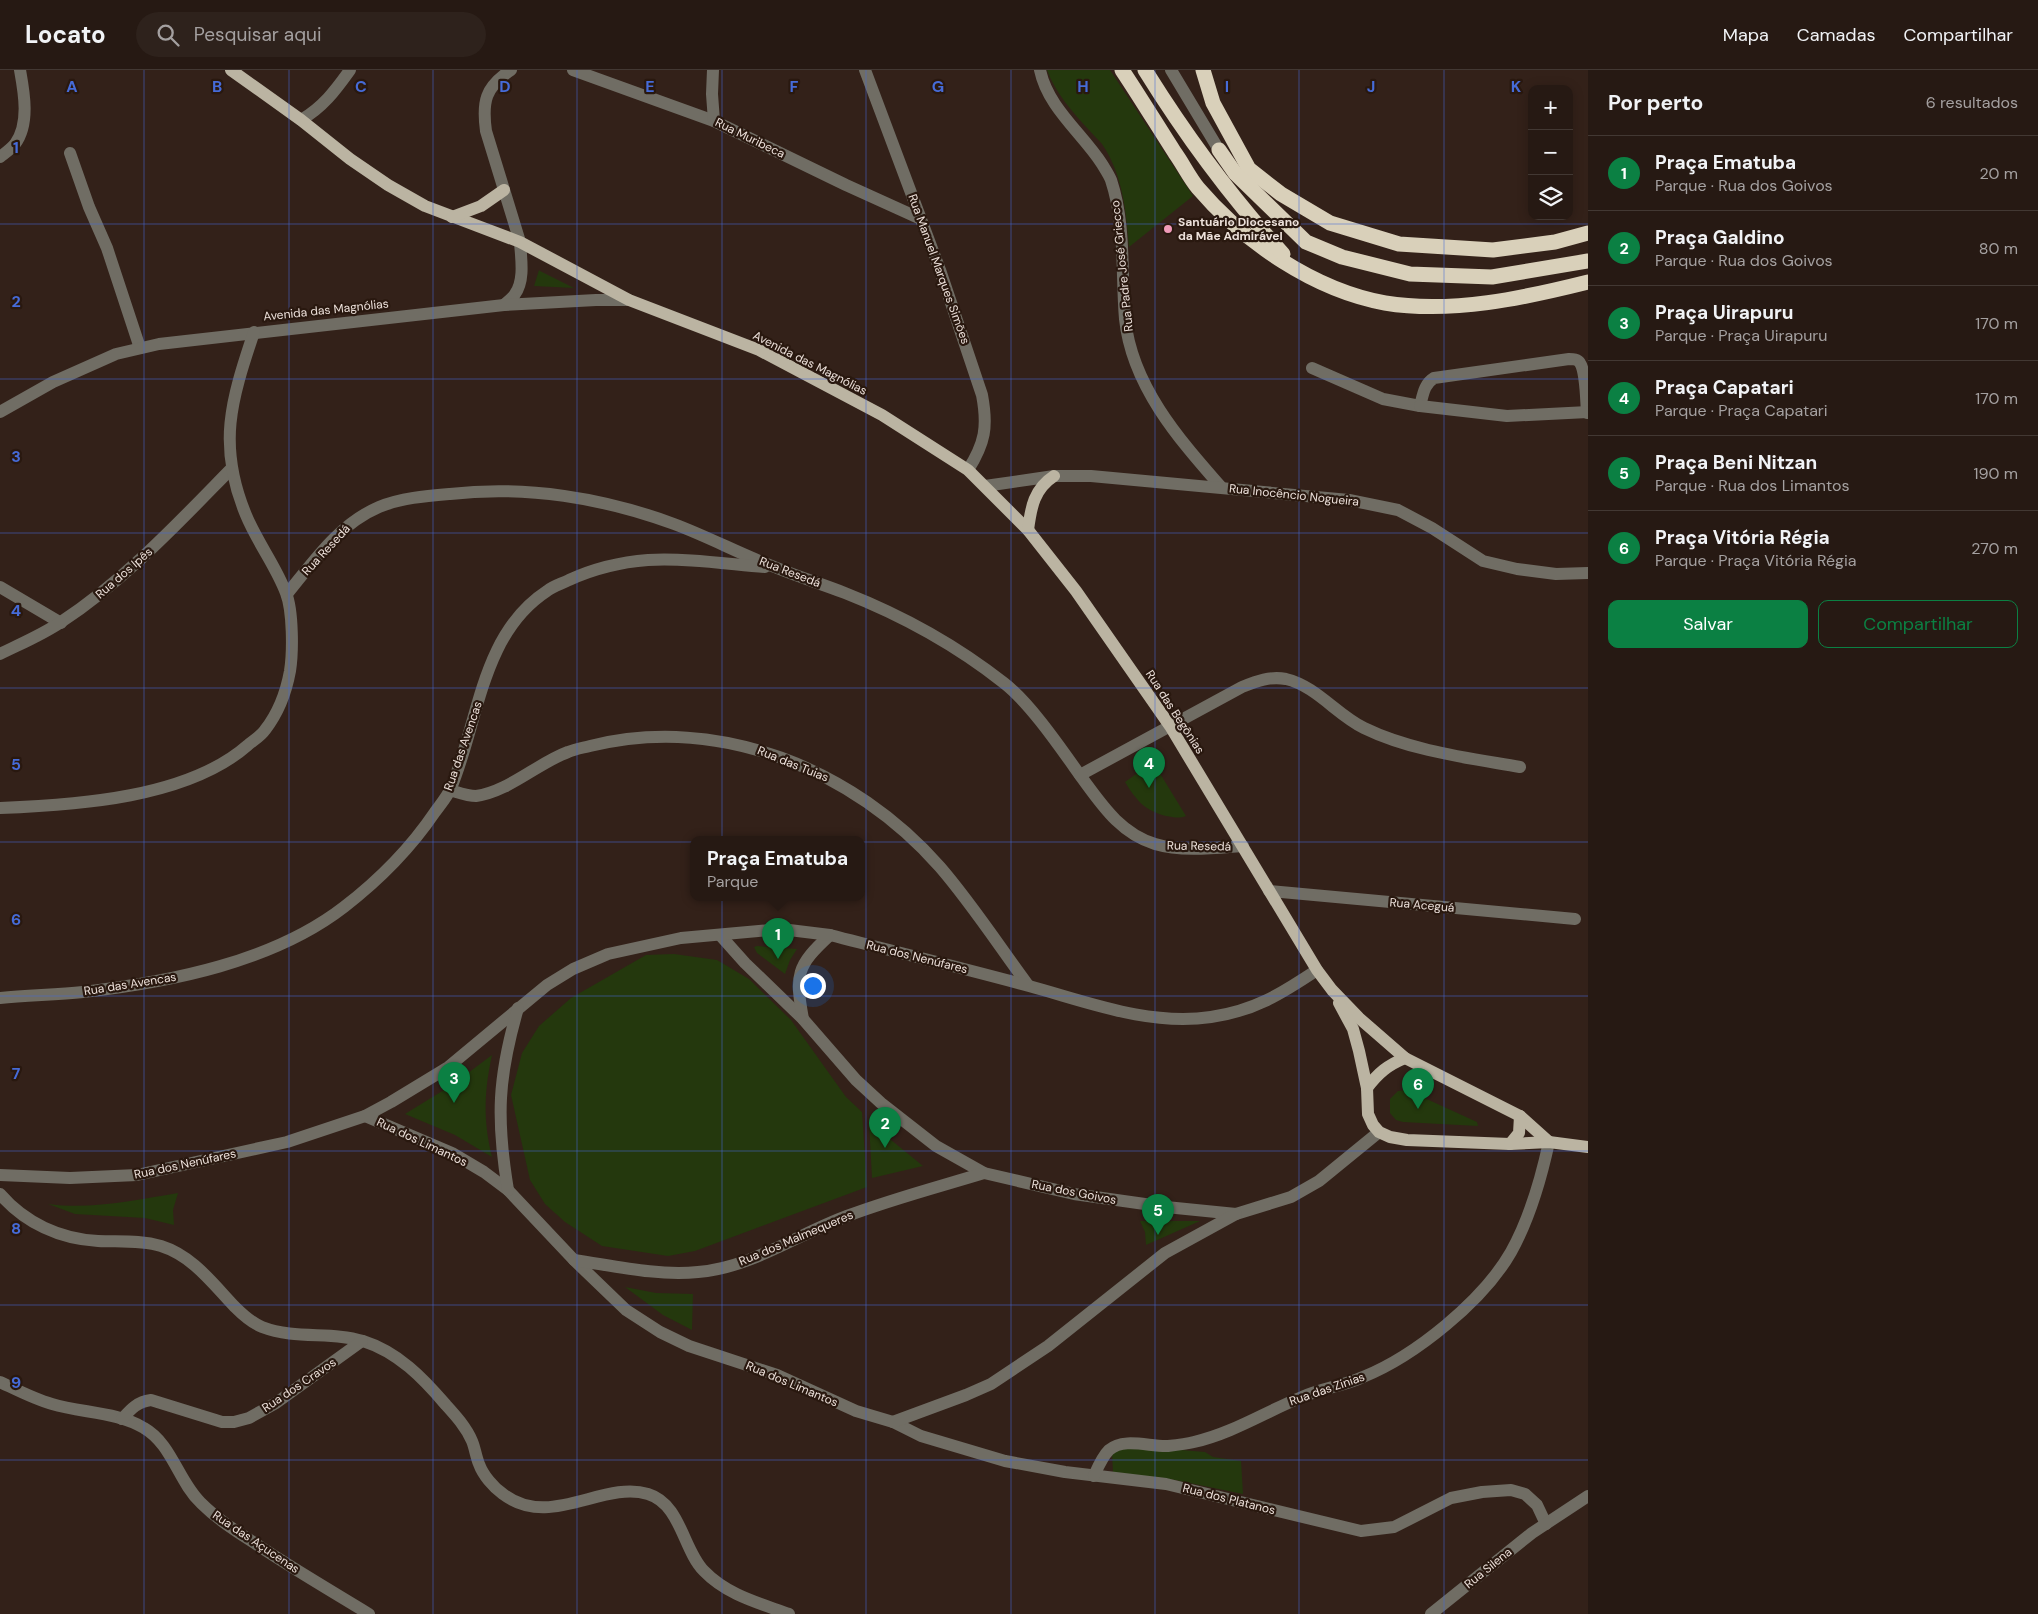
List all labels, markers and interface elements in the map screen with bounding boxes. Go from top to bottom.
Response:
search box [136,12,486,57]
text: Locato [25,19,106,50]
icon: search [154,21,182,49]
text: Pesquisar aqui [194,22,322,47]
text: Mapa [1723,23,1769,47]
text: Camadas [1797,23,1875,47]
text: Compartilhar [1903,23,2013,47]
text: A [66,76,78,97]
text: B [212,76,222,97]
text: C [355,76,367,97]
text: D [499,76,511,97]
text: E [645,76,655,97]
text: F [790,76,799,97]
text: G [932,76,944,97]
text: H [1077,76,1089,97]
text: I [1225,76,1229,97]
text: J [1367,76,1375,97]
text: K [1511,76,1522,97]
map controls [1528,85,1573,220]
button: + [1528,85,1573,130]
text: Por perto [1608,89,1703,117]
text: 6 resultados [1926,92,2018,113]
street label: Rua Muribeca [712,114,788,162]
button: − [1528,130,1573,175]
text: 1 [13,137,19,158]
text: Praça Ematuba [1655,150,1796,175]
text: 1 [1621,163,1627,184]
text: 20 m [1979,163,2018,184]
button: layers [1528,175,1573,220]
text: Parque · Rua dos Goivos [1655,175,1833,196]
street label: Rua Manuel Marques Simões [904,192,974,346]
street label: Rua Padre José Griecco [1107,200,1137,332]
place label: Santuário Diocesano da Mãe Admirável [1178,214,1299,244]
marker: Santuário Diocesano da Mãe Admirável [1162,223,1174,235]
text: Praça Galdino [1655,225,1785,250]
text: 2 [1619,238,1629,259]
text: 80 m [1979,238,2018,259]
text: Parque · Rua dos Goivos [1655,250,1833,271]
text: 2 [11,291,21,312]
street label: Avenida das Magnólias [263,295,389,325]
text: Praça Uirapuru [1655,300,1793,325]
text: 3 [1619,313,1629,334]
text: 170 m [1975,313,2018,334]
text: Parque · Praça Uirapuru [1655,325,1827,346]
street label: Avenida das Magnólias [750,327,870,399]
text: Praça Capatari [1655,375,1794,400]
text: 4 [1619,388,1629,409]
text: 170 m [1975,388,2018,409]
text: Parque · Praça Capatari [1655,400,1828,421]
text: 3 [11,446,21,467]
text: Praça Beni Nitzan [1655,450,1817,475]
text: 5 [1619,463,1629,484]
text: 190 m [1974,463,2018,484]
text: Parque · Rua dos Limantos [1655,475,1850,496]
street label: Rua Inocêncio Nogueira [1228,480,1360,510]
street label: Rua Resedá [298,521,354,579]
text: Praça Vitória Régia [1655,525,1830,550]
text: 6 [1619,538,1629,559]
text: 270 m [1971,538,2018,559]
street label: Rua dos Ipês [92,544,156,602]
text: Parque · Praça Vitória Régia [1655,550,1857,571]
street label: Rua Resedá [757,553,823,591]
text: 4 [11,600,21,621]
button: Salvar [1608,600,1808,648]
button: Compartilhar [1818,600,2018,648]
street label: Rua das Begônias [1142,667,1208,757]
street label: Rua das Avencas [440,699,486,793]
street label: Rua das Tuias [755,742,831,786]
pin: 4 [1133,747,1165,788]
text: 5 [11,754,21,775]
popup [690,836,865,901]
street label: Rua Resedá [1167,837,1231,855]
text: Praça Ematuba [707,846,848,871]
text: Parque [707,871,758,892]
street label: Rua Aceguá [1389,894,1455,916]
text: 6 [11,909,21,930]
pin: 1 [762,918,794,959]
street label: Rua dos Nenúfares [865,937,969,977]
street label: Rua das Avencas [83,969,177,999]
your location [800,973,826,999]
pin: 3 [438,1062,470,1103]
text: 7 [12,1063,21,1084]
pin: 6 [1402,1068,1434,1109]
pin: 2 [869,1107,901,1148]
street label: Rua dos Limantos [374,1114,470,1170]
street label: Rua dos Nenúfares [133,1145,237,1183]
street label: Rua dos Goivos [1030,1176,1118,1208]
pin: 5 [1142,1194,1174,1235]
street label: Rua dos Malmequeres [736,1207,856,1269]
text: 8 [11,1218,21,1239]
street label: Rua dos Cravos [259,1354,339,1416]
street label: Rua dos Limantos [744,1357,840,1411]
street label: Rua das Zinias [1287,1369,1367,1409]
text: 9 [11,1372,21,1393]
street label: Rua dos Platanos [1181,1480,1277,1518]
street label: Rua das Açucenas [209,1507,303,1577]
street label: Rua Silena [1461,1544,1515,1592]

